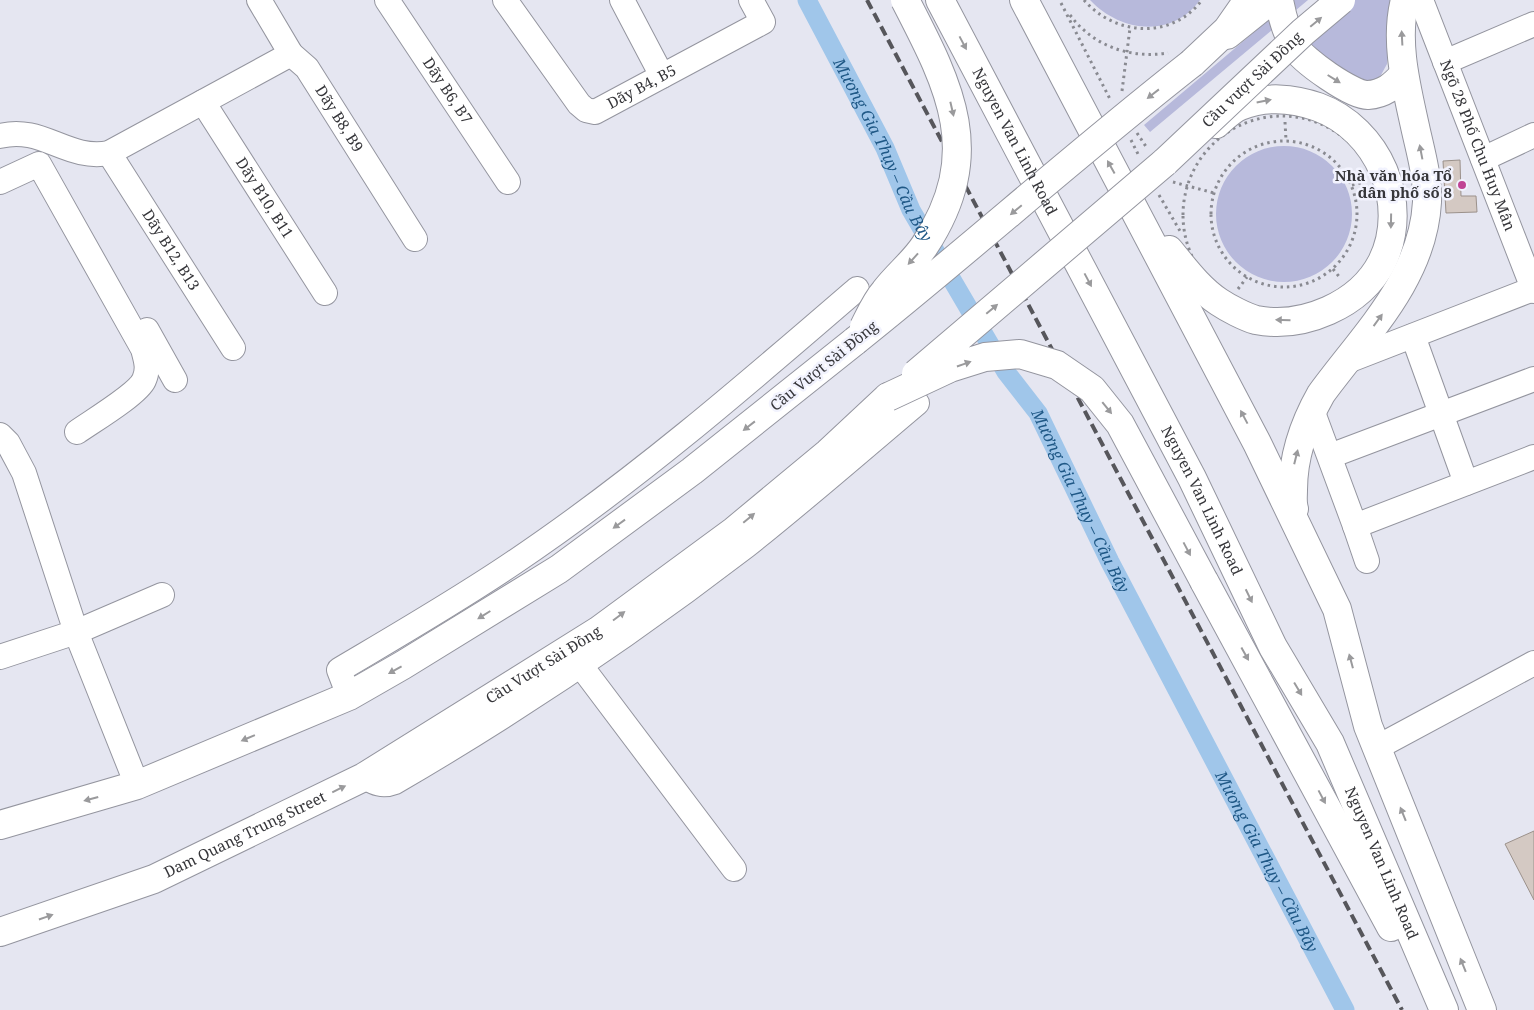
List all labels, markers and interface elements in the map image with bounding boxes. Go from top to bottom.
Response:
one-way arrow [1309,16,1322,27]
street label: Cầu vượt Sài Đồng [1197,27,1306,131]
one-way arrow [1398,29,1406,45]
one-way arrow [959,36,967,50]
street label: Dãy B6, B7 [419,53,477,127]
water label: Mương Gia Thụy – Cầu Bây [828,53,938,245]
street label: Ngõ 28 Phố Chu Huy Mân [1436,57,1521,234]
street label: Dãy B4, B5 [603,59,679,113]
street label: Nguyen Van Linh Road [968,64,1063,218]
one-way arrow [1327,75,1340,84]
street label: Dãy B8, B9 [311,81,368,155]
one-way arrow [1147,88,1160,99]
one-way arrow [1257,96,1273,104]
one-way arrow [948,101,956,116]
one-way arrow [1417,144,1425,159]
street label: Dãy B10, B11 [232,153,298,242]
one-way arrow [1107,160,1115,175]
place label: Nhà văn hóa Tổ dân phố số 8 [1335,165,1452,202]
marker: Nhà văn hóa Tổ dân phố số 8 [1456,179,1468,191]
one-way arrow [1009,204,1022,215]
street label: Dãy B12, B13 [138,205,205,294]
one-way arrow [1387,214,1395,230]
one-way arrow [907,253,919,265]
one-way arrow [1084,272,1092,287]
one-way arrow [985,304,998,315]
one-way arrow [1373,313,1383,327]
street label: Cầu Vượt Sài Đồng [766,316,881,415]
one-way arrow [1275,316,1291,324]
one-way arrow [957,359,972,367]
one-way arrow [1102,401,1113,414]
water label: Mương Gia Thụy – Cầu Bây [1026,404,1135,597]
one-way arrow [1240,410,1248,424]
one-way arrow [743,421,756,432]
street label: Nguyen Van Linh Road [1157,422,1248,578]
one-way arrow [1292,450,1300,465]
one-way arrow [742,513,755,524]
one-way arrow [613,519,626,529]
one-way arrow [1183,542,1191,557]
one-way arrow [1245,589,1253,603]
one-way arrow [478,610,491,619]
one-way arrow [612,611,626,621]
street label: Cầu Vượt Sài Đồng [481,620,605,708]
one-way arrow [1240,648,1249,661]
one-way arrow [1346,653,1354,668]
one-way arrow [388,665,402,674]
one-way arrow [1294,682,1303,695]
one-way arrow [240,734,255,742]
water label: Mương Gia Thụy – Cầu Bây [1210,766,1324,956]
street label: Nguyen Van Linh Road [1341,783,1424,942]
one-way arrow [332,785,346,793]
street label: Dam Quang Trung Street [160,786,329,882]
one-way arrow [1318,790,1326,804]
one-way arrow [83,795,98,803]
one-way arrow [1399,806,1407,821]
one-way arrow [39,912,54,920]
one-way arrow [1459,957,1467,972]

